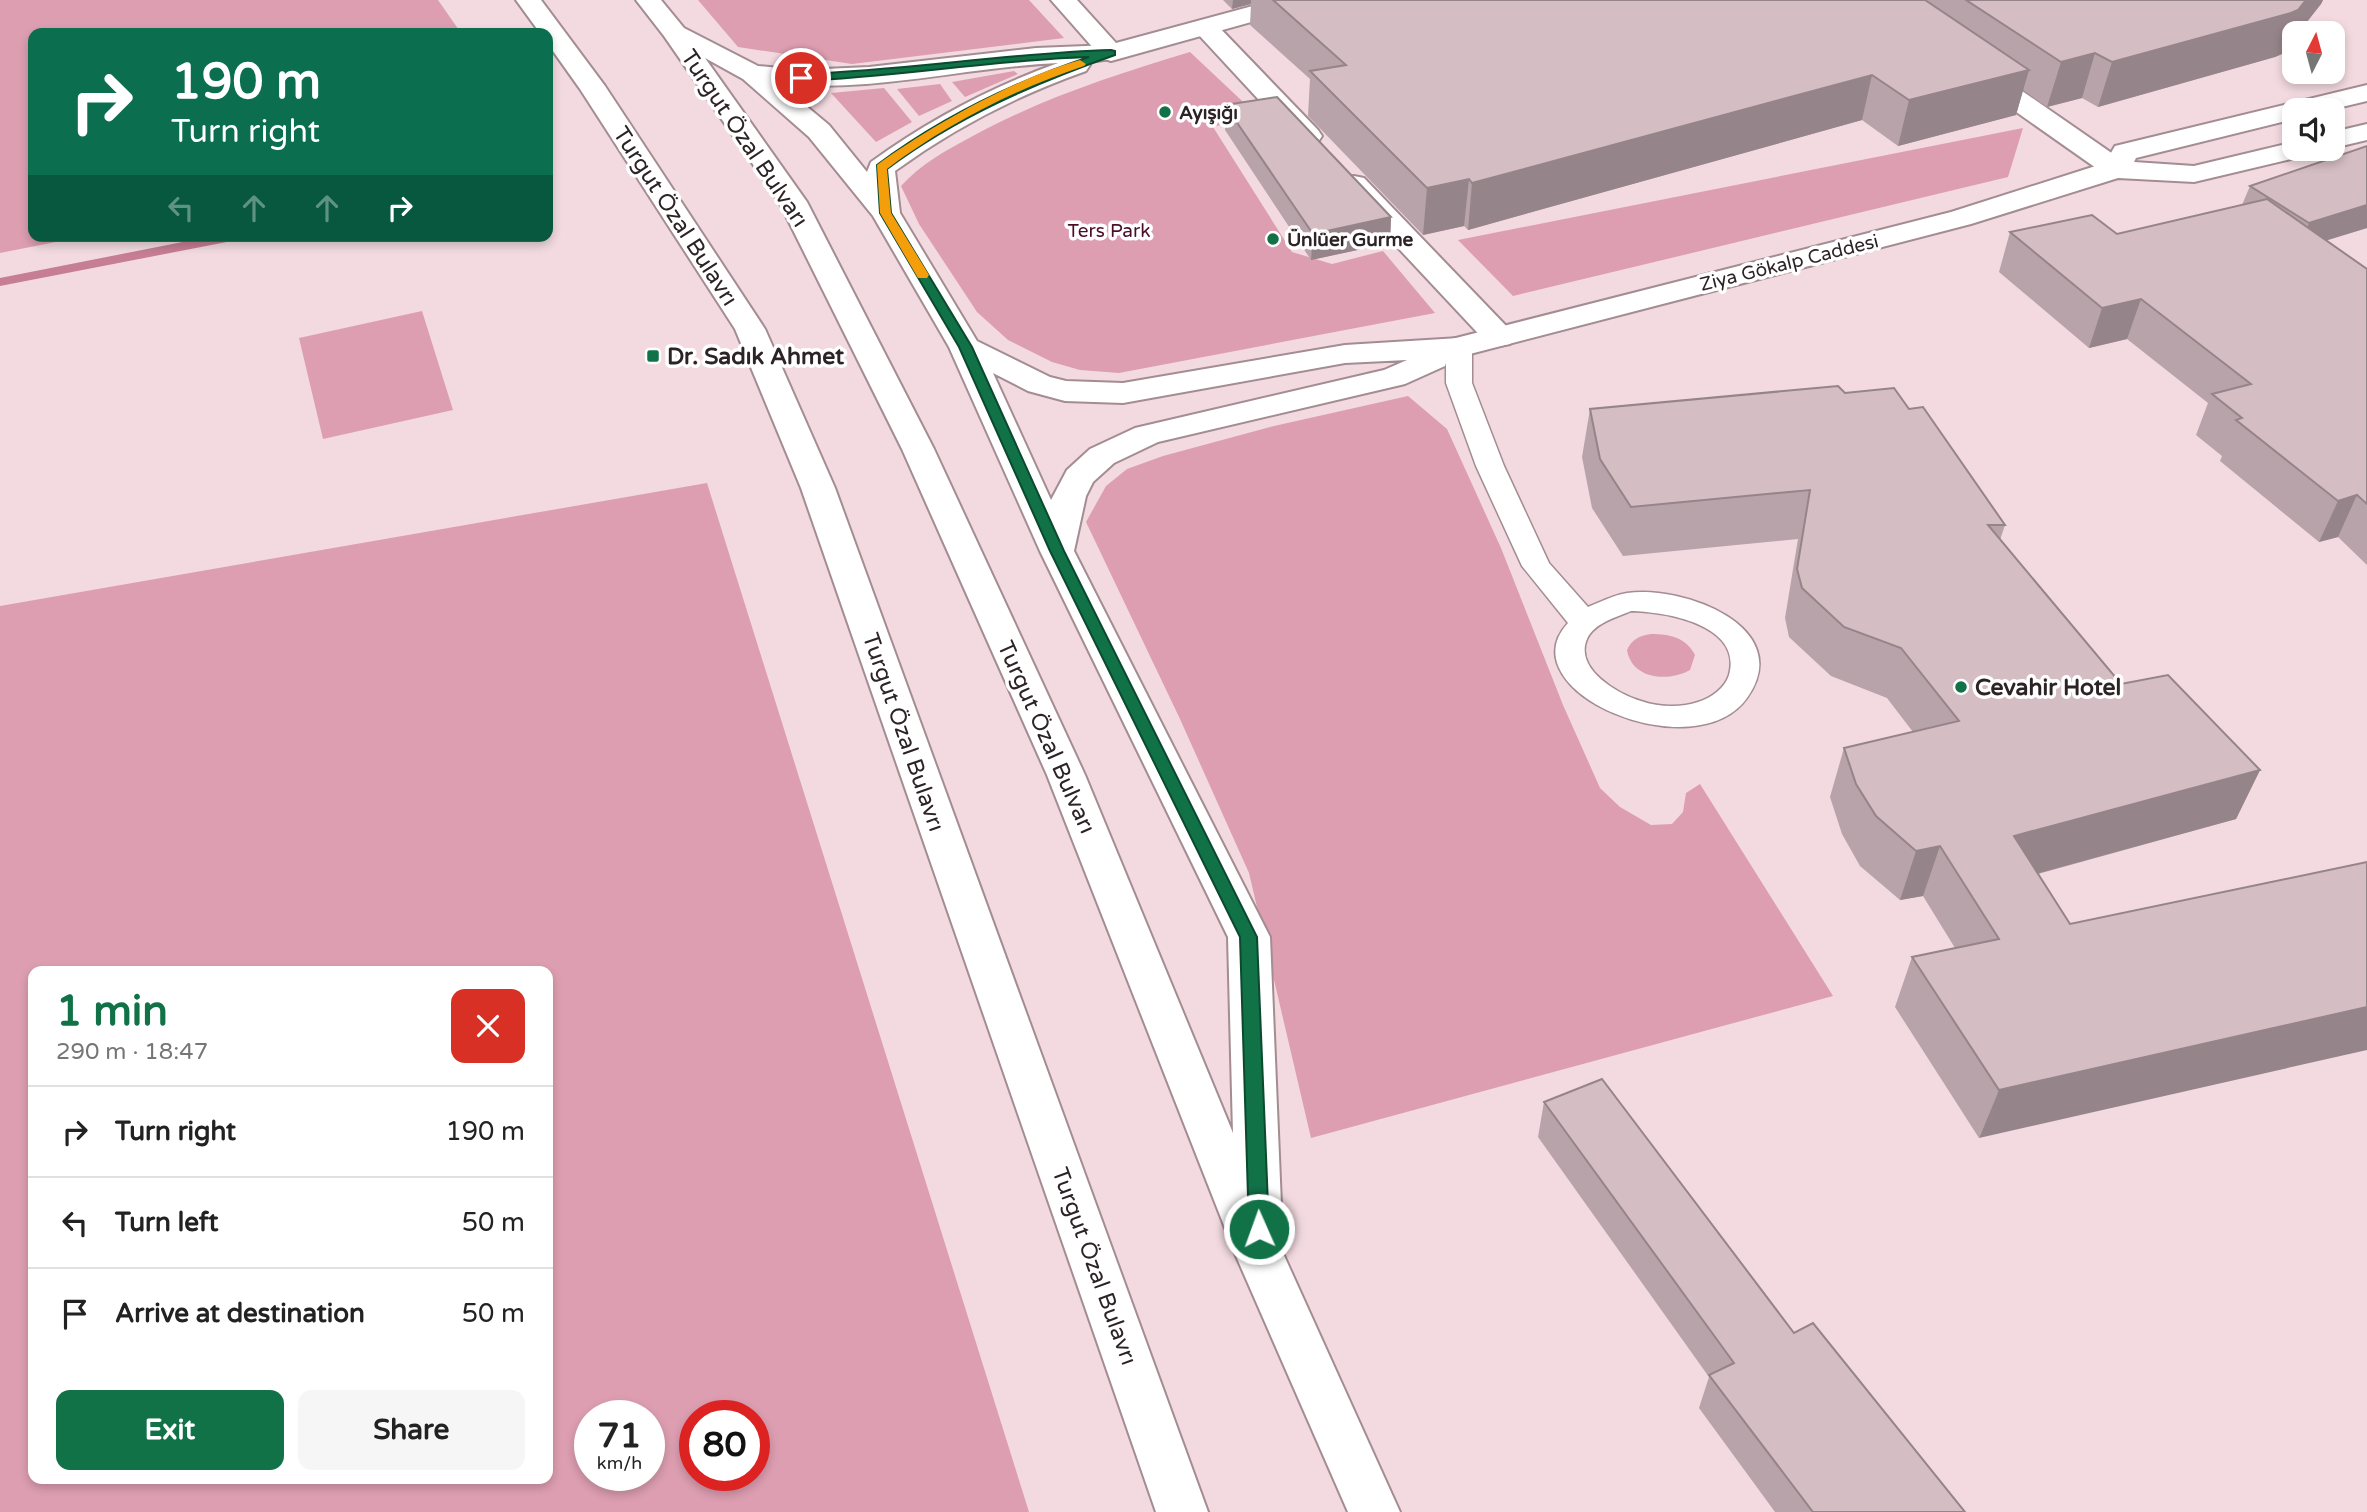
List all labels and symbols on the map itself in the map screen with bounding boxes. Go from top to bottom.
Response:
north arrow [2282,21,2345,84]
street label: Turgut Özal Bulvarı [674,44,814,233]
pin [771,48,831,108]
place label: Ayışığı [1179,102,1238,125]
marker: Ayışığı [1157,104,1173,120]
street label: Turgut Özal Bulavrı [607,122,744,311]
park label: Ters Park [1067,220,1151,242]
place label: Ünlüer Gurme [1287,228,1414,251]
street label: Ziya Gökalp Caddesi [1698,230,1881,296]
marker: Ünlüer Gurme [1265,231,1281,247]
place label: Dr. Sadık Ahmet [667,343,844,371]
marker: Dr. Sadık Ahmet [645,348,661,364]
street label: Turgut Özal Bulavrı [856,629,950,835]
street label: Turgut Özal Bulvarı [991,637,1101,838]
place label: Cevahir Hotel [1975,674,2121,702]
marker: Cevahir Hotel [1953,679,1969,695]
street label: Turgut Özal Bulavrı [1045,1164,1143,1369]
position arrow [1222,1192,1296,1266]
speed limit sign: 80 [679,1400,770,1491]

